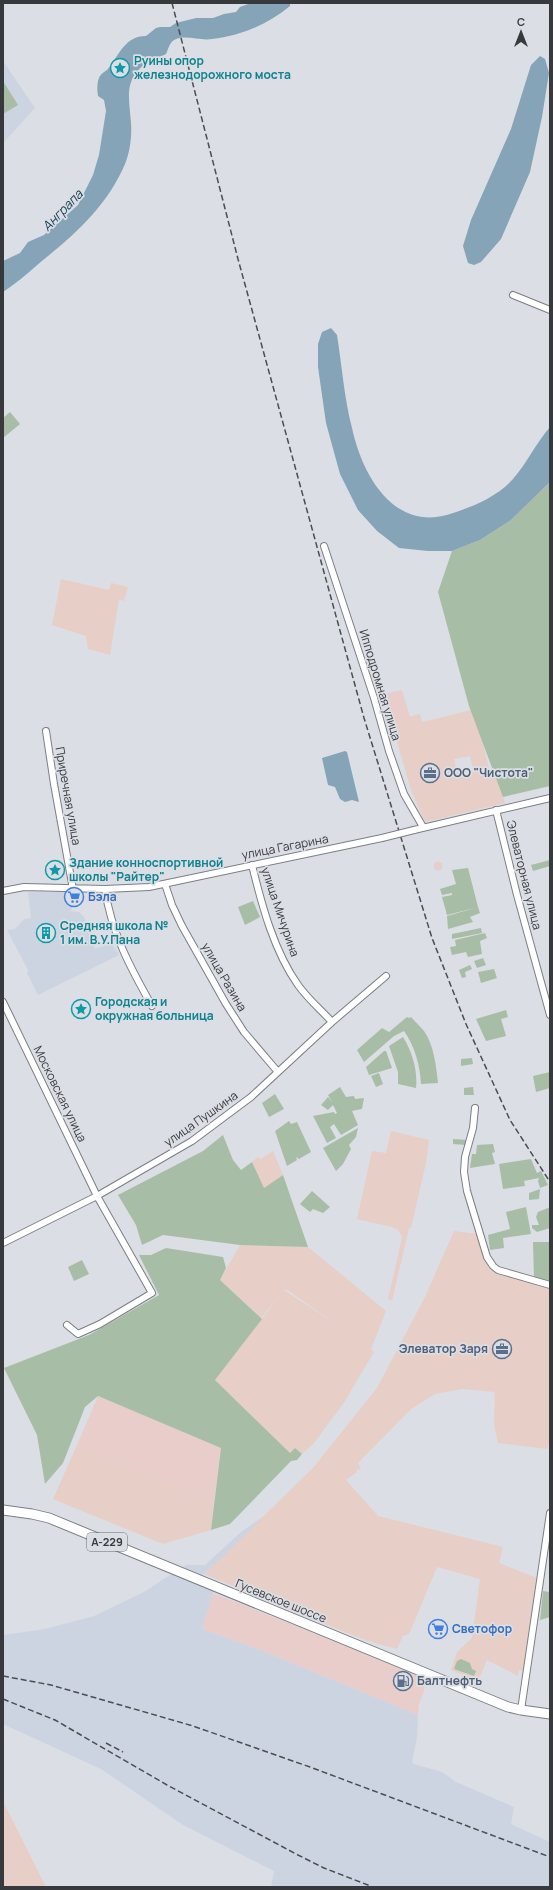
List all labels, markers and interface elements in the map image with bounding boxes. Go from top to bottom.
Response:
north arrow [501,12,541,52]
text: С [517,14,525,29]
place label: Руины опор железнодорожного моста [134,52,291,83]
place icon: Руины опор железнодорожного моста [109,57,131,79]
water label: Анграпа [38,185,87,235]
street label: Ипподромная улица [355,627,405,742]
street label: Приречная улица [51,745,86,846]
office icon: ООО "Чистота" [419,762,441,784]
place label: ООО "Чистота" [444,764,533,781]
street label: Элеваторная улица [503,818,546,931]
street label: улица Гагарина [240,830,330,863]
place label: Здание конноспортивной школы "Райтер" [69,854,223,885]
place icon: Здание конноспортивной школы "Райтер" [44,859,66,881]
street label: улица Мичурина [257,865,304,959]
supermarket icon: Бэла [63,886,85,908]
place label: Бэла [88,888,117,905]
place label: Средняя школа № 1 им. В.У.Пана [60,917,168,948]
building icon: Средняя школа № 1 им. В.У.Пана [35,922,57,944]
street label: улица Разина [198,939,251,1014]
place label: Городская и окружная больница [95,993,214,1024]
place icon: Городская и окружная больница [70,998,92,1020]
street label: Московская улица [30,1043,91,1145]
street label: улица Пушкина [160,1087,241,1150]
office icon: Элеватор Заря [491,1338,513,1360]
place label: Элеватор Заря [399,1340,488,1357]
road number: А-229 [87,1533,127,1551]
street label: Гусевское шоссе [233,1574,329,1627]
supermarket icon: Светофор [427,1618,449,1640]
place label: Светофор [452,1620,512,1637]
fuel station icon: Балтнефть [392,1670,414,1692]
place label: Балтнефть [417,1672,482,1689]

